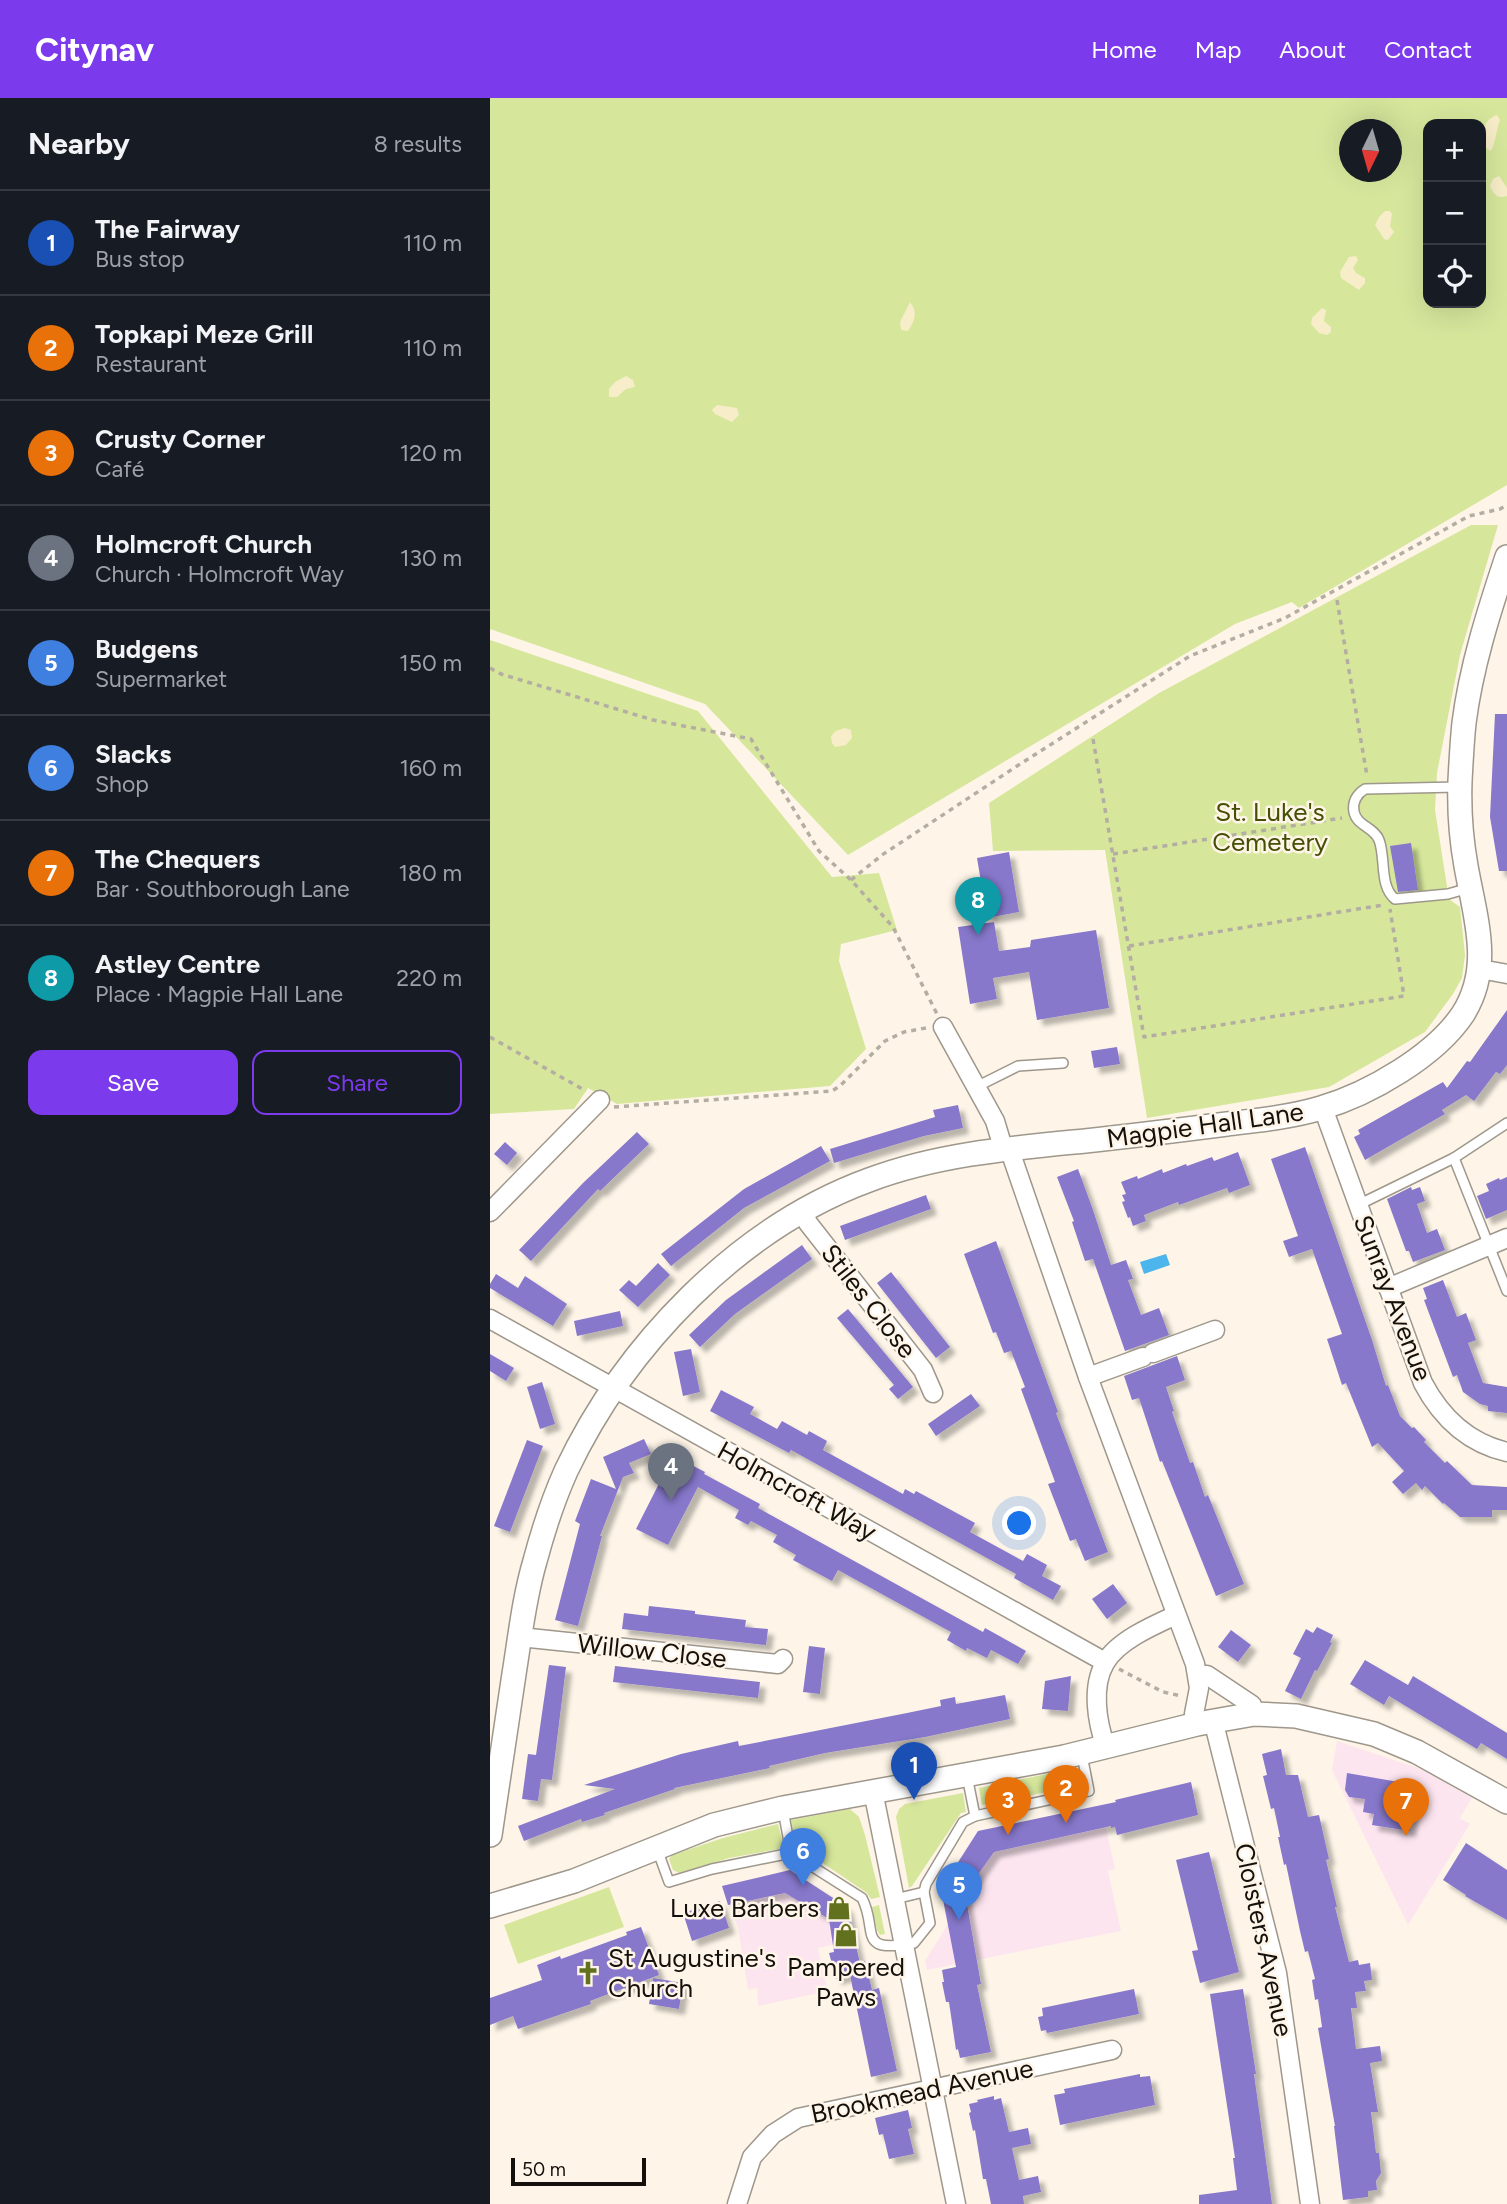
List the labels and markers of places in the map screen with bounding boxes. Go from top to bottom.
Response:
pin: 8 [955,877,1001,935]
pin: 4 [648,1443,694,1501]
pin: 1 [891,1742,937,1800]
pin: 2 [1043,1765,1089,1823]
pin: 3 [985,1777,1031,1835]
pin: 7 [1383,1778,1429,1836]
pin: 6 [780,1828,826,1886]
pin: 5 [936,1862,982,1920]
place label: Luxe Barbers [670,1892,819,1924]
shop icon: Luxe Barbers [825,1894,853,1922]
shop icon: Pampered Paws [832,1921,860,1949]
place label: St Augustine's Church [608,1942,776,2004]
place label: Pampered Paws [787,1951,905,2013]
church icon: St Augustine's Church [574,1959,602,1987]

